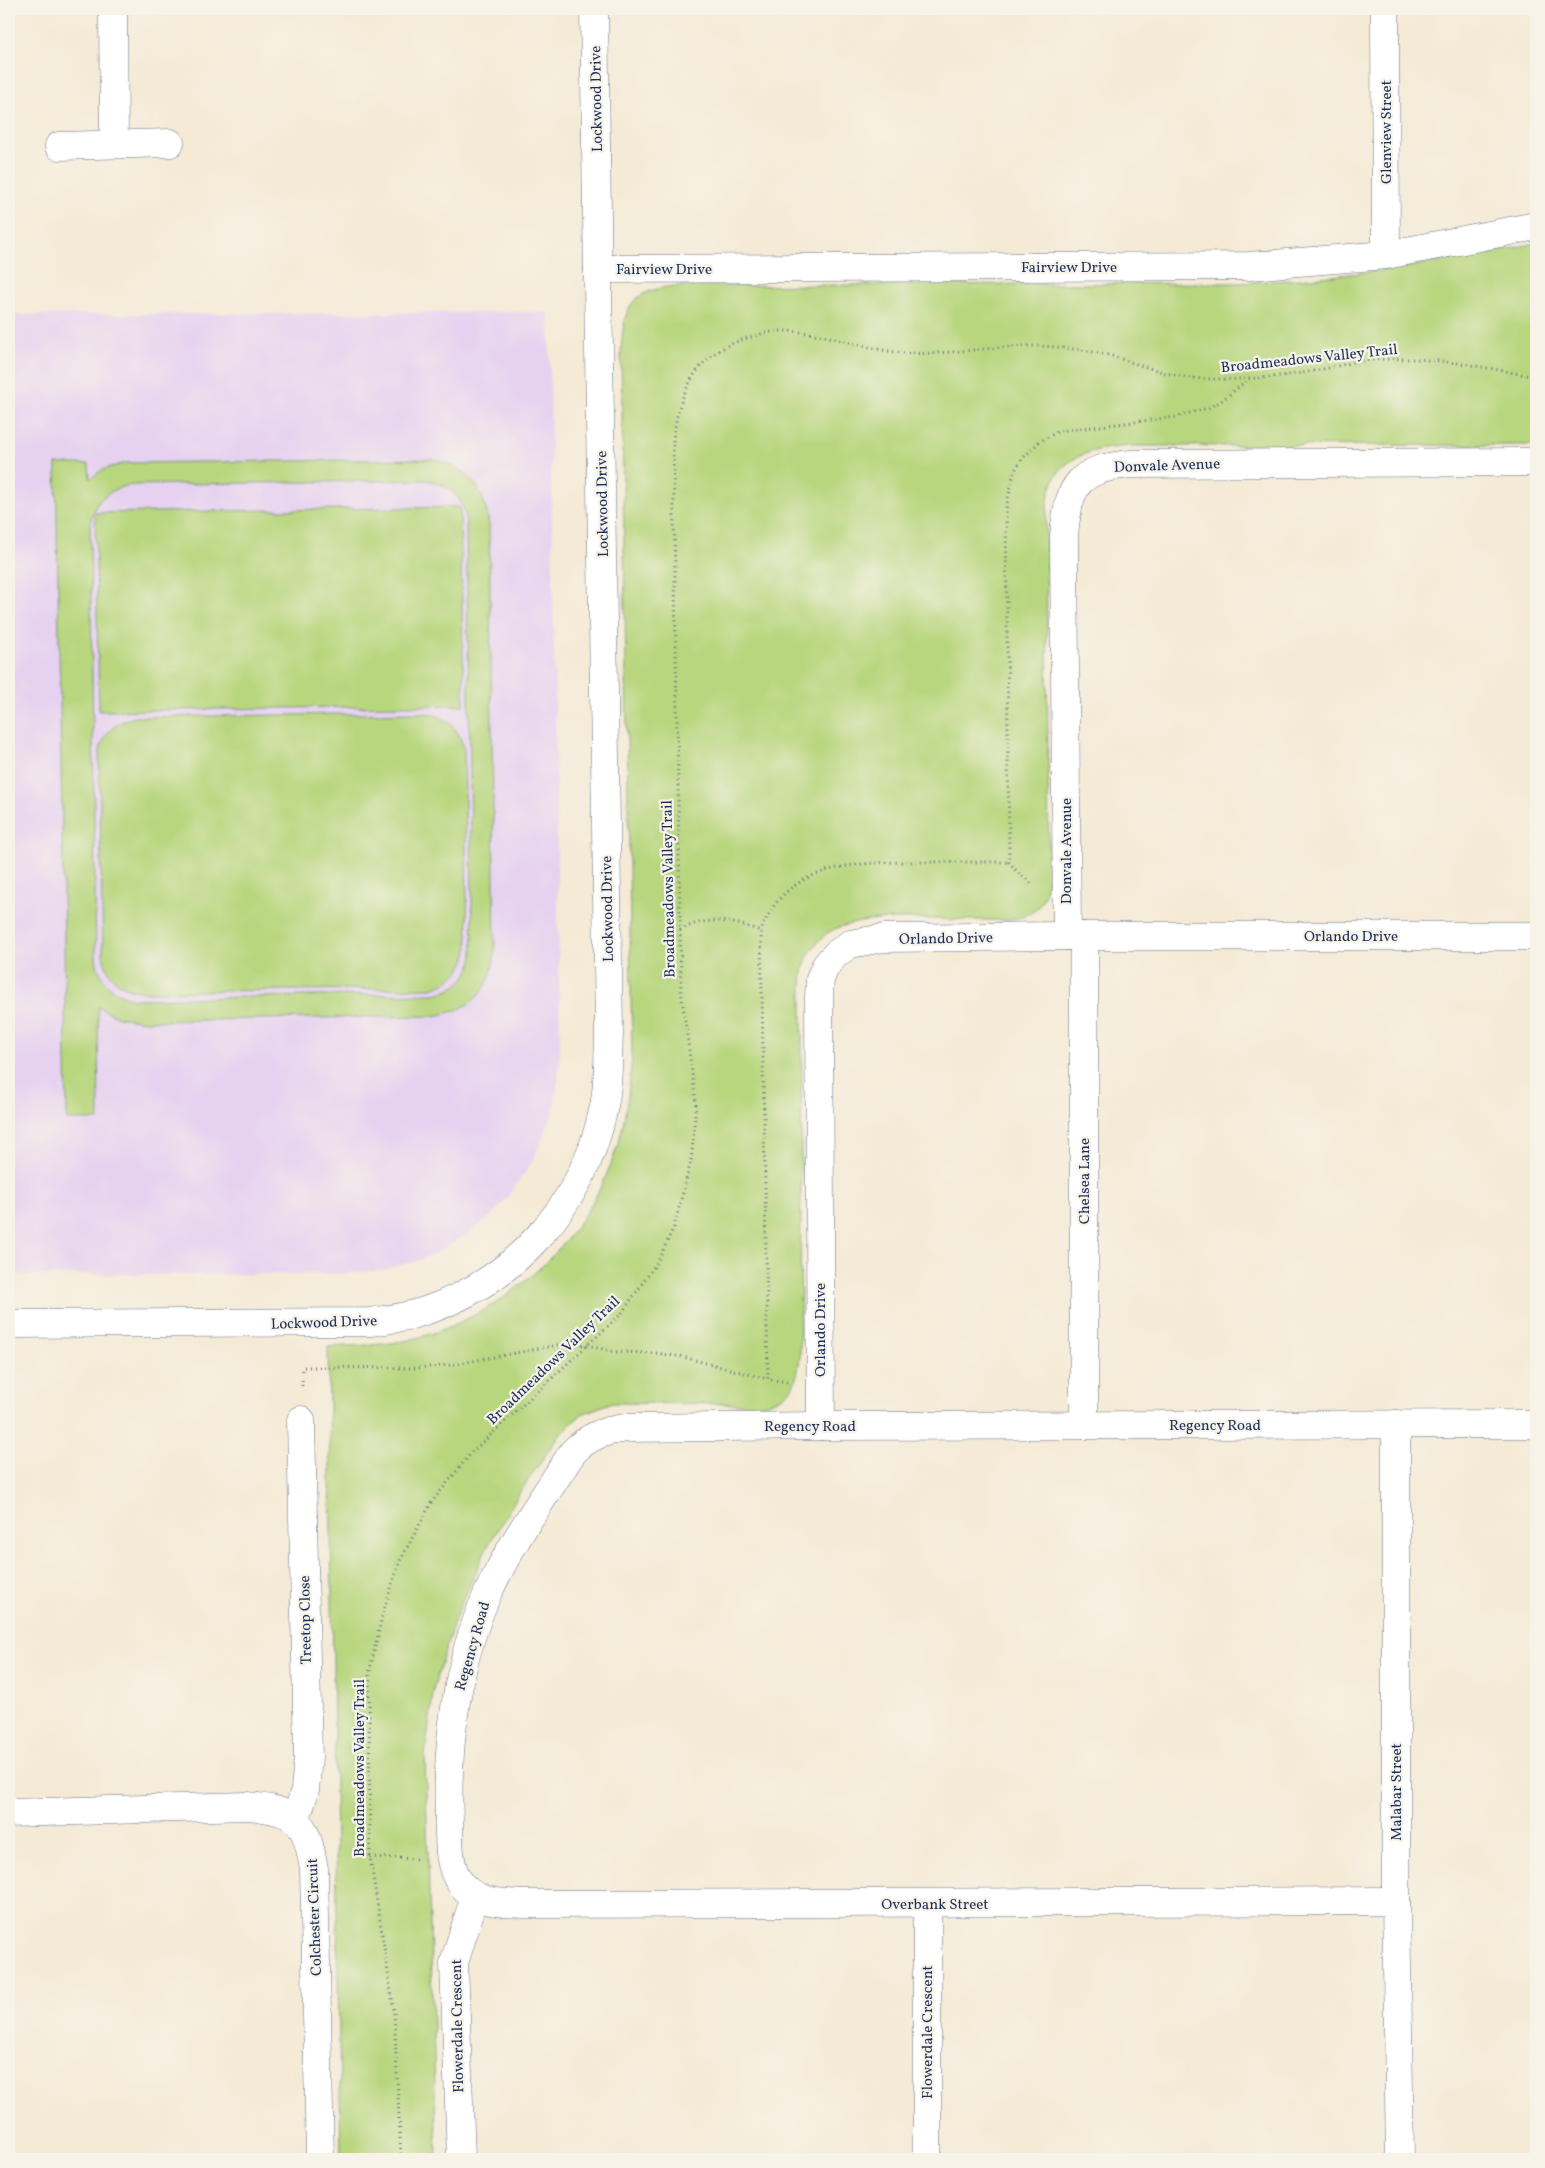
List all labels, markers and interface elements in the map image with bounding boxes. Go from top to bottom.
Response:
street label: Lockwood Drive [586,46,609,152]
street label: Glenview Street [1377,80,1398,184]
street label: Fairview Drive [1021,258,1117,279]
street label: Fairview Drive [616,260,712,281]
street label: Broadmeadows Valley Trail [1220,340,1399,379]
street label: Lockwood Drive [592,451,615,557]
street label: Donvale Avenue [1114,454,1221,479]
street label: Donvale Avenue [1057,798,1078,904]
street label: Broadmeadows Valley Trail [657,800,682,978]
street label: Lockwood Drive [597,856,620,962]
street label: Orlando Drive [1304,927,1398,948]
street label: Orlando Drive [899,928,993,951]
street label: Chelsea Lane [1075,1138,1096,1224]
street label: Orlando Drive [811,1283,832,1377]
street label: Broadmeadows Valley Trail [483,1292,625,1430]
street label: Lockwood Drive [271,1311,378,1336]
street label: Regency Road [1169,1416,1261,1437]
street label: Regency Road [764,1417,856,1438]
street label: Treetop Close [295,1575,318,1665]
street label: Regency Road [451,1599,496,1694]
street label: Broadmeadows Valley Trail [350,1679,371,1857]
street label: Malabar Street [1387,1743,1408,1841]
street label: Colchester Circuit [303,1858,328,1976]
street label: Overbank Street [881,1895,989,1916]
street label: Flowerdale Crescent [447,1959,470,2093]
street label: Flowerdale Crescent [918,1965,939,2099]

